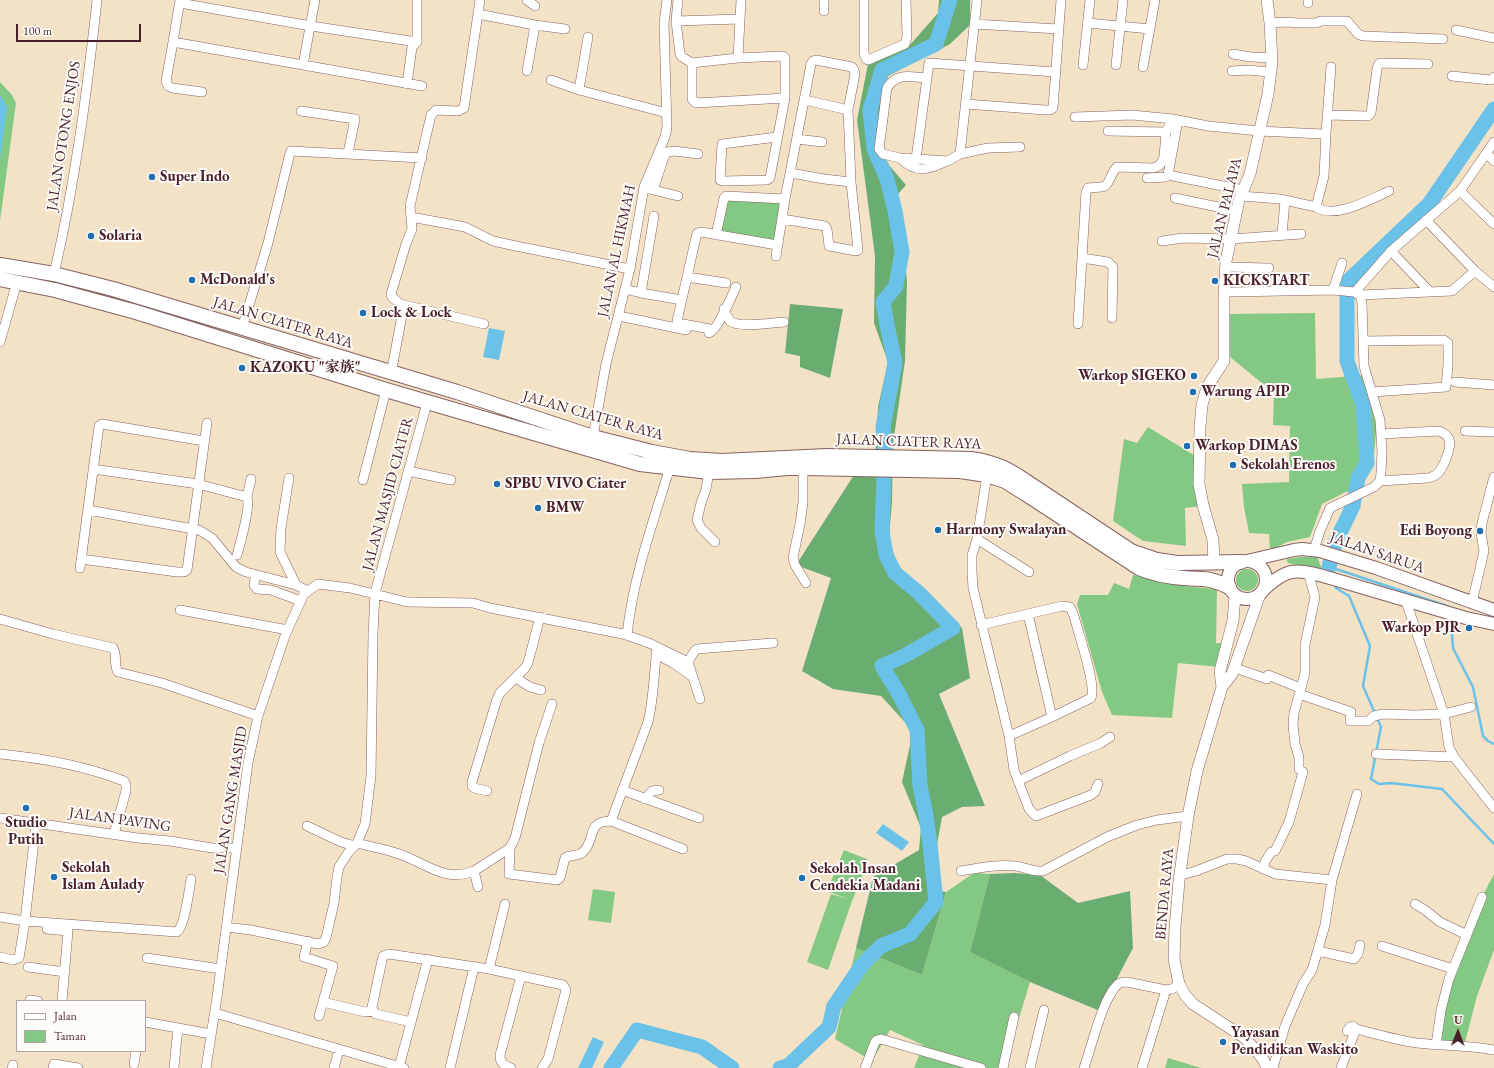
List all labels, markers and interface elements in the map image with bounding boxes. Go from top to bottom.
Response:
scale bar [18,16,143,42]
text: 100 m [23,23,52,39]
street label: JALAN OTONG ENJOS [43,60,85,212]
street label: JALAN PALAPA [1204,156,1246,260]
place label: Super Indo [160,168,230,186]
marker: Super Indo [147,172,157,182]
street label: JALAN AL HIKMAH [594,183,640,319]
place label: Solaria [99,227,142,245]
marker: Solaria [86,231,96,241]
place label: McDonald's [200,271,275,289]
place label: KICKSTART [1223,272,1309,290]
marker: McDonald's [187,275,197,285]
marker: KICKSTART [1210,276,1220,286]
street label: JALAN CIATER RAYA [211,293,355,353]
place label: Lock & Lock [371,304,452,322]
marker: Lock & Lock [358,308,368,318]
place label: KAZOKU "家族" [250,359,361,377]
marker: KAZOKU "家族" [237,363,247,373]
place label: Warkop SIGEKO [1078,367,1186,385]
marker: Warkop SIGEKO [1189,371,1199,381]
place label: Warung APIP [1201,383,1290,401]
street label: JALAN CIATER RAYA [521,387,665,445]
marker: Warung APIP [1188,387,1198,397]
street label: JALAN MASJID CIATER [359,415,417,573]
street label: JALAN CIATER RAYA [836,430,982,454]
place label: Warkop DIMAS [1195,437,1298,455]
marker: Warkop DIMAS [1182,441,1192,451]
place label: Sekolah Erenos [1241,456,1335,474]
marker: Sekolah Erenos [1228,460,1238,470]
place label: SPBU VIVO Ciater [505,475,626,493]
marker: SPBU VIVO Ciater [492,479,502,489]
place label: BMW [546,499,584,517]
marker: BMW [533,503,543,513]
place label: Harmony Swalayan [946,521,1067,539]
place label: Edi Boyong [1400,522,1472,540]
marker: Harmony Swalayan [933,525,943,535]
marker: Edi Boyong [1475,526,1485,536]
street label: JALAN SARUA [1327,528,1427,578]
place label: Warkop PJR [1381,619,1461,637]
marker: Warkop PJR [1464,623,1474,633]
street label: JALAN GANG MASJID [210,725,252,875]
marker: Studio Putih [21,803,31,813]
street label: JALAN PAVING [68,804,172,836]
place label: Studio Putih [5,814,47,849]
street label: BENDA RAYA [1152,847,1178,941]
place label: Sekolah Islam Aulady [62,859,144,894]
place label: Sekolah Insan Cendekia Madani [810,860,920,895]
marker: Sekolah Islam Aulady [49,872,59,882]
marker: Sekolah Insan Cendekia Madani [797,873,807,883]
legend [16,1000,146,1052]
text: Jalan [54,1008,77,1024]
north arrow [1438,1012,1478,1052]
text: U [1454,1013,1462,1027]
place label: Yayasan Pendidikan Waskito [1231,1024,1358,1059]
text: Taman [54,1028,86,1044]
marker: Yayasan Pendidikan Waskito [1218,1037,1228,1047]

